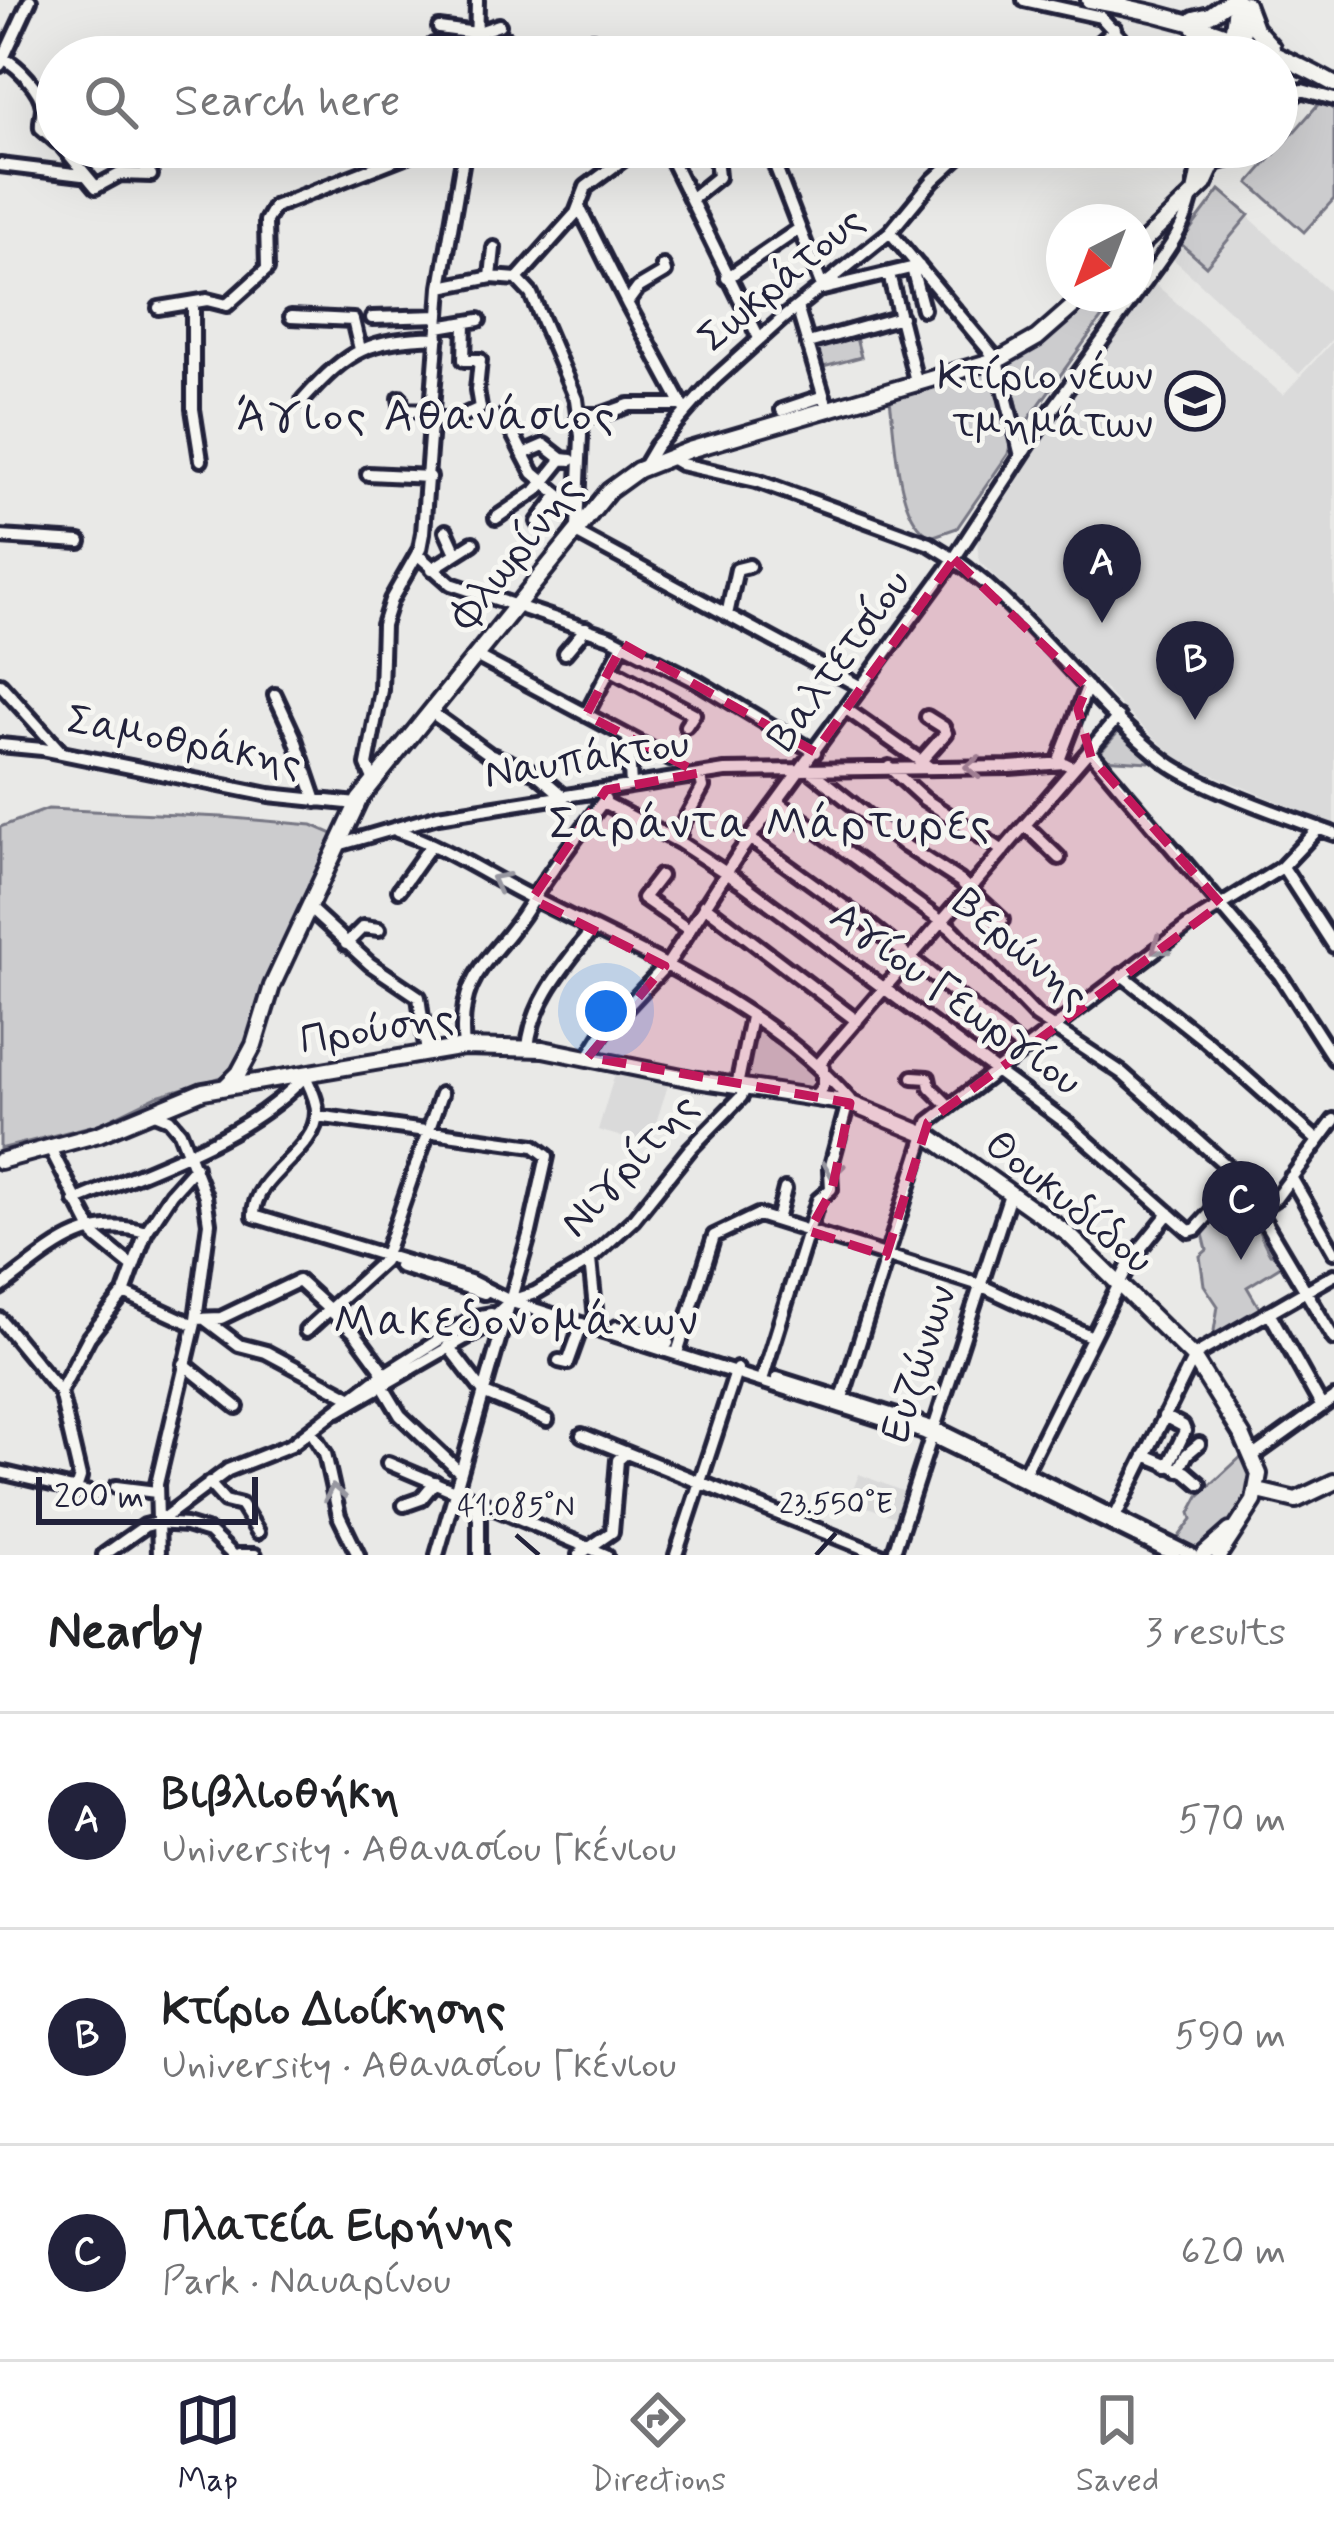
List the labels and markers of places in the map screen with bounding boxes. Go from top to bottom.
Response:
place label: Κτίριο νέων τμημάτων [937,349,1153,453]
school or university icon: Κτίριο νέων τμημάτων [1164,370,1226,432]
pin: A [1063,524,1141,623]
pin: B [1156,621,1234,720]
pin: C [1202,1161,1280,1260]

